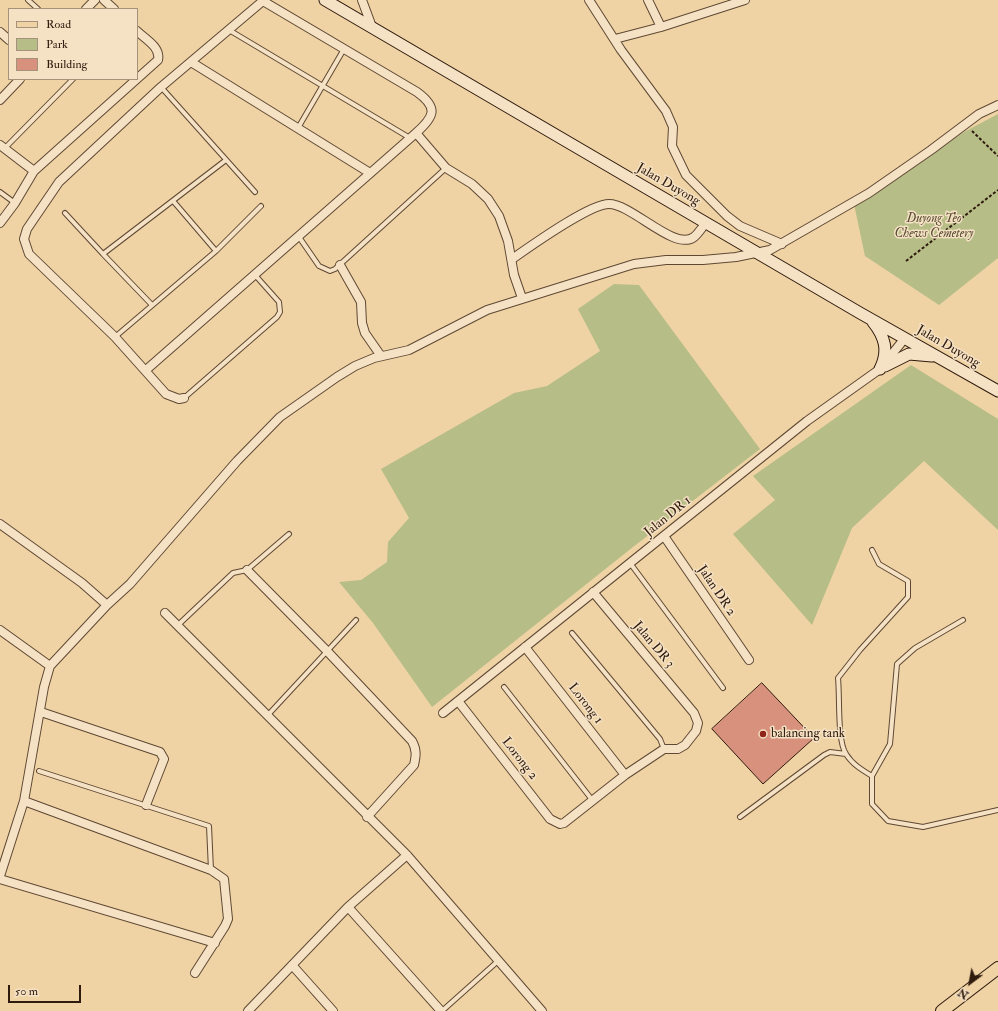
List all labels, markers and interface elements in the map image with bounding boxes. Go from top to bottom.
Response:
legend [8,8,138,80]
text: Road [46,17,71,32]
text: Park [46,37,68,52]
text: Building [46,57,87,72]
street label: Jalan Duyong [633,161,703,209]
park label: Duyong Teo Chews Cemetery [895,211,973,242]
street label: Jalan Duyong [913,323,983,371]
street label: Jalan DR 1 [641,493,695,541]
street label: Jalan DR 2 [693,563,739,619]
street label: Jalan DR 3 [629,619,677,671]
street label: Lorong 1 [564,681,606,727]
place label: balancing tank [771,726,845,742]
marker: balancing tank [758,729,768,739]
street label: Lorong 2 [498,735,540,783]
north arrow [950,963,990,1003]
scale bar [10,977,83,1003]
text: 50 m [15,984,38,999]
text: N [956,985,971,1002]

